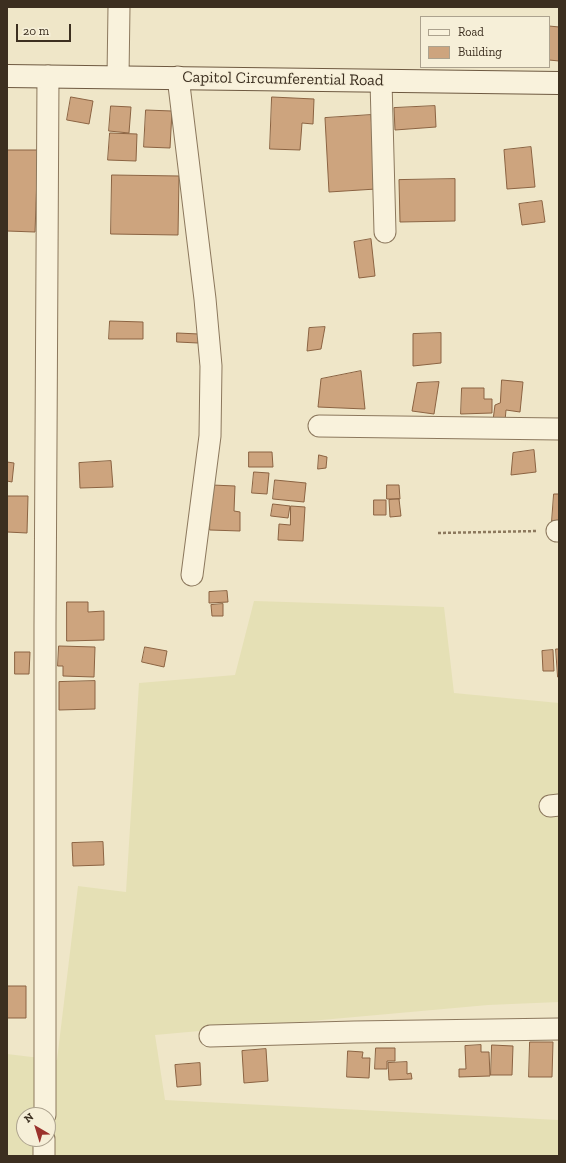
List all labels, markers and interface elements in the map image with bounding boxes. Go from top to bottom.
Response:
scale bar [18,16,73,42]
legend [420,16,550,68]
text: 20 m [23,24,49,38]
text: Road [458,25,484,39]
text: Building [458,45,502,59]
street label: Capitol Circumferential Road [182,68,384,90]
north arrow [16,1107,56,1147]
text: N [22,1110,36,1126]

